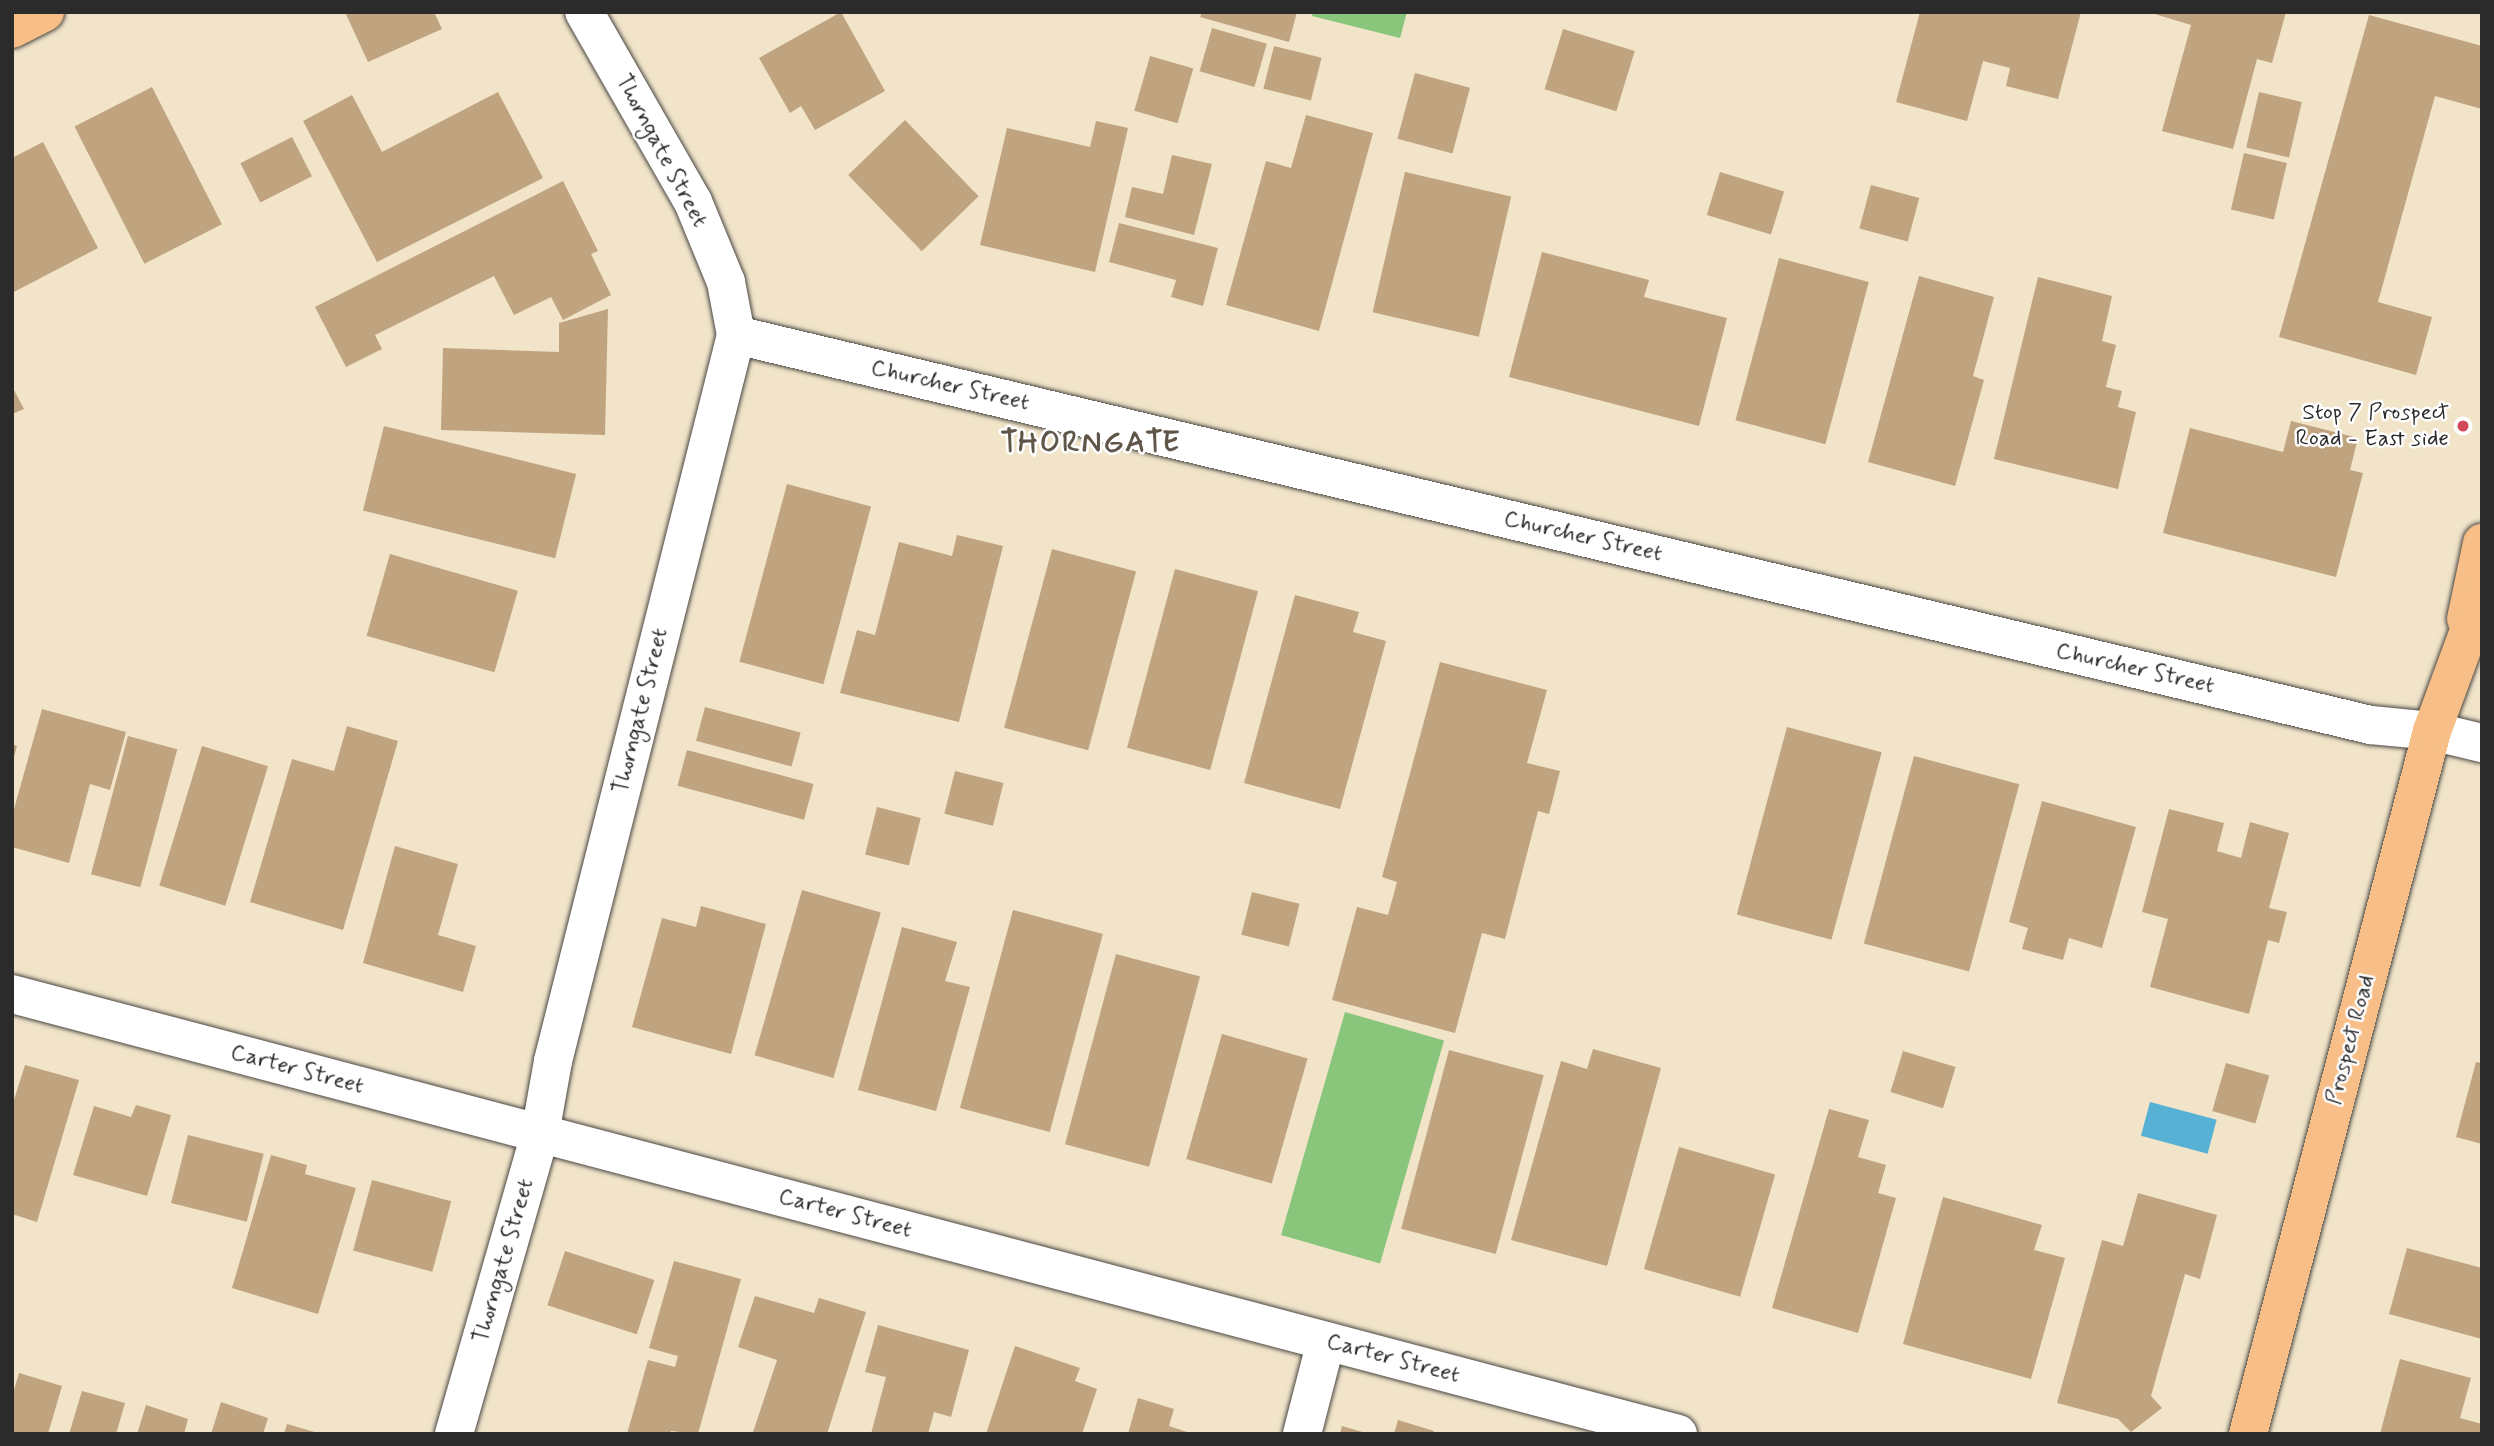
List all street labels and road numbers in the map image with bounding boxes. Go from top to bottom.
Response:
street label: Thorngate Street [608,68,714,234]
street label: Churcher Street [866,354,1034,418]
street label: Churcher Street [1499,505,1667,569]
street label: Thorngate Street [607,623,675,799]
street label: Churcher Street [2051,637,2219,701]
street label: Prospect Road [2320,972,2382,1108]
street label: Carter Street [225,1038,369,1102]
street label: Thorngate Street [467,1174,541,1348]
street label: Carter Street [773,1182,917,1246]
street label: Carter Street [1321,1327,1465,1391]

